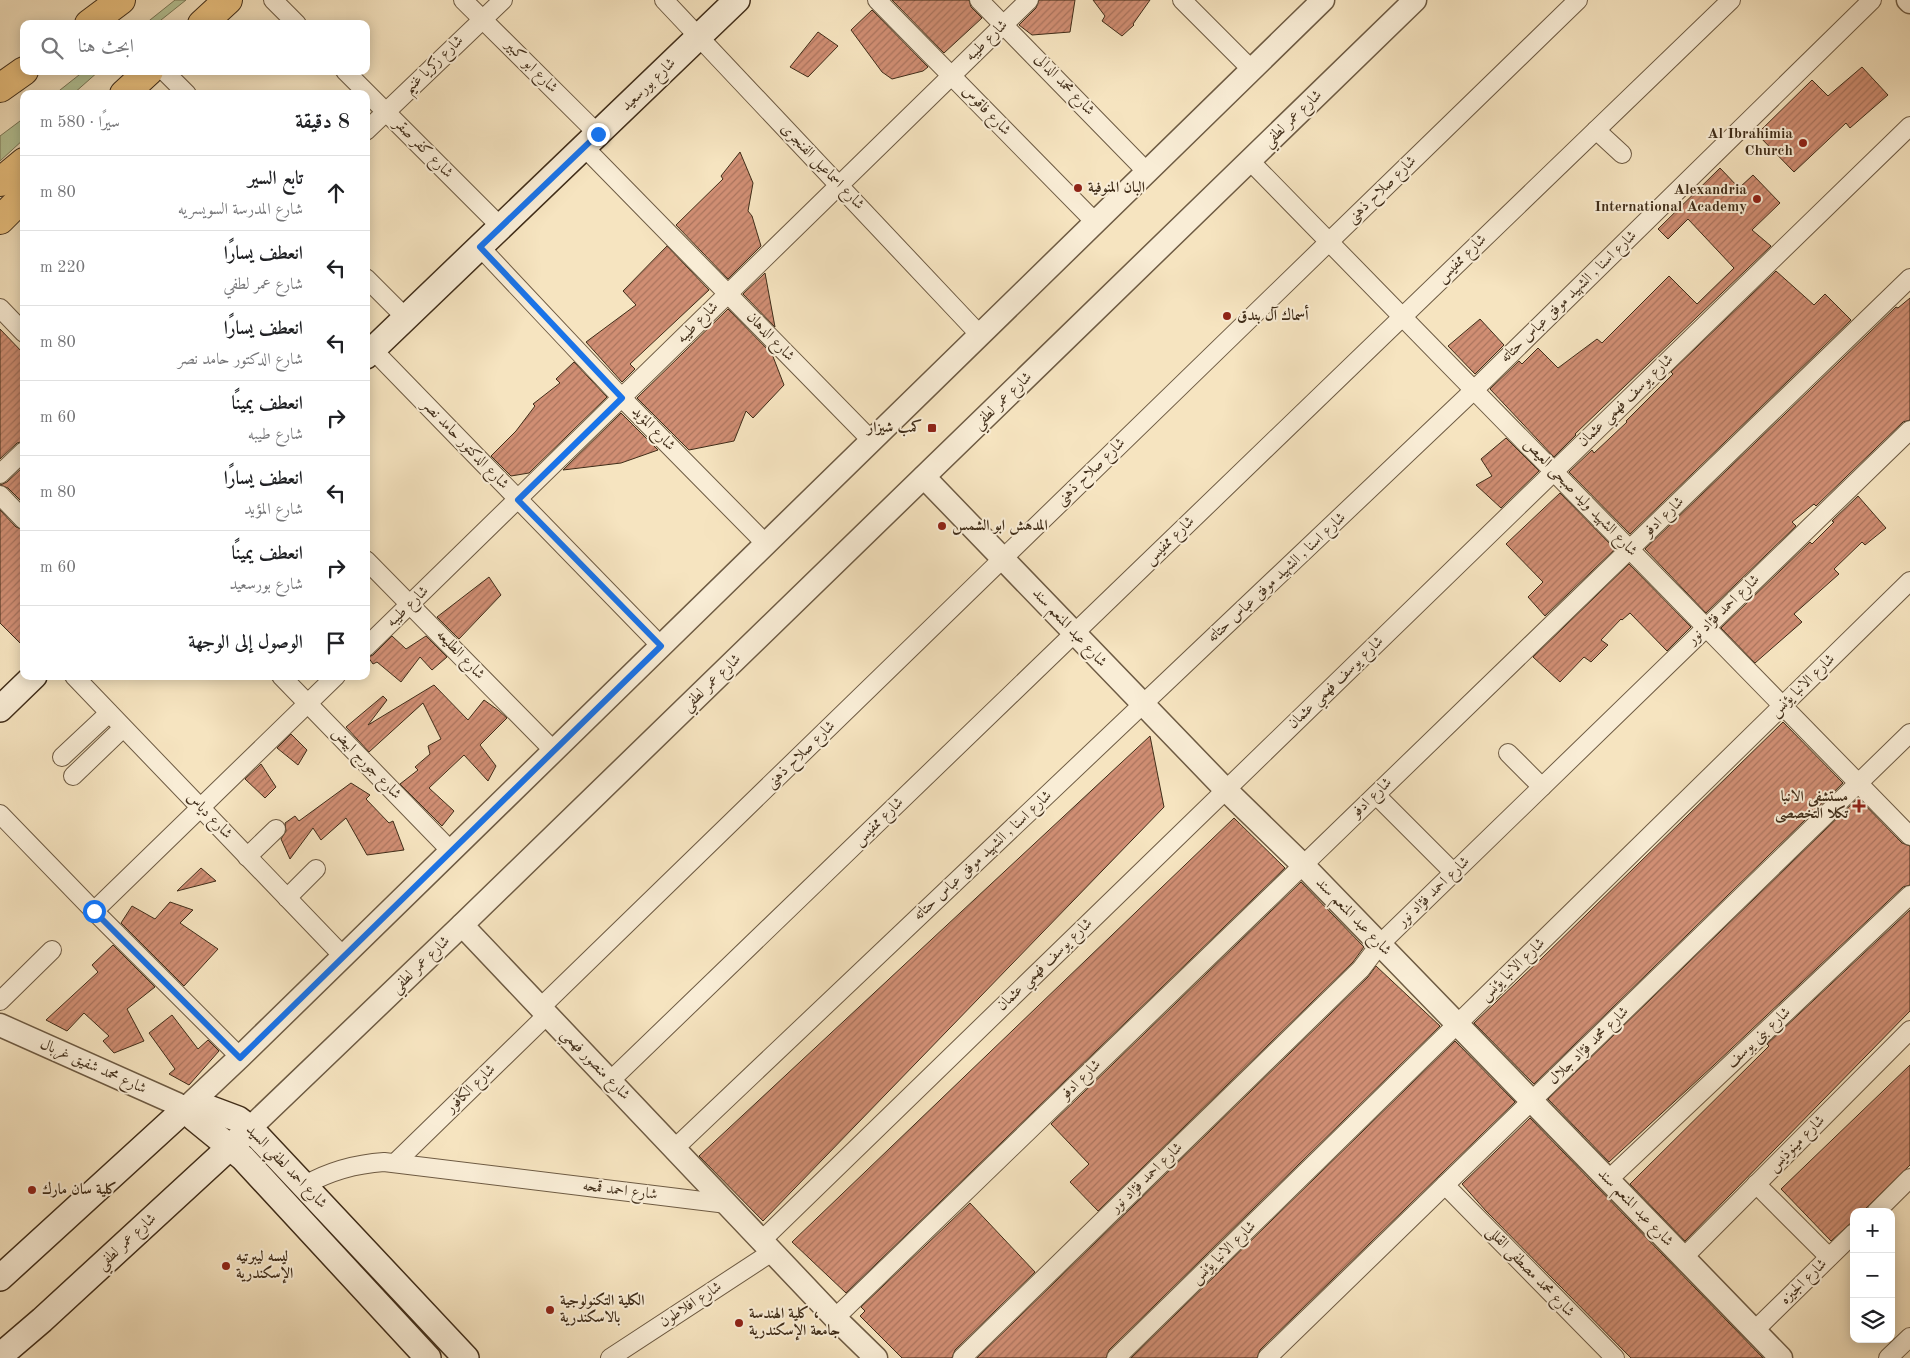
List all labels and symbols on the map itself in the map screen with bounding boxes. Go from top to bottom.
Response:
street label: شارع طيبه [963,18,1014,67]
street label: شارع زكريا غنيم [400,32,471,101]
street label: شارع ابو كبير [498,36,561,99]
street label: شارع محمد الدالى [1028,51,1097,121]
street label: شارع بورسعيد [619,56,682,117]
street label: شارع فاقوس [956,83,1013,142]
street label: شارع عمر لطفي [1261,88,1329,154]
street label: شارع كفر صقر [386,115,456,184]
street label: شارع اسماعيل الفنجرى [774,121,867,216]
route end [587,123,610,146]
place label: Al Ibrahimia Church [1707,127,1793,159]
marker: Al Ibrahimia Church [1797,137,1809,149]
street label: شارع صلاح ذهنى [1345,153,1422,229]
place label: البان المنوفية [1088,180,1145,196]
marker: البان المنوفية [1072,182,1084,194]
place label: Alexandria International Academy [1594,183,1747,215]
marker: Alexandria International Academy [1751,193,1763,205]
street label: شارع اسنا , الشهيد موفق عباس حتاته [1498,228,1643,369]
street label: شارع ممفيس [1434,232,1492,289]
street label: شارع طيبه [674,299,724,349]
place label: أسماك آل بندق [1237,304,1309,324]
street label: شارع الدهان [740,310,797,367]
marker: أسماك آل بندق [1221,310,1233,322]
street label: شارع يوسف فهمي عثمان [1575,352,1680,454]
street label: شارع عمر لطفي [971,370,1039,436]
street label: شارع الدكتور حامد نصر [415,395,512,495]
street label: شارع المؤيد [626,404,678,457]
place label: كمب شيزار [865,419,922,437]
marker: كمب شيزار [926,422,938,434]
street label: شارع صلاح ذهنى [1054,435,1131,511]
street label: شارع الشهيد وليد صبحى العيص [1517,437,1640,562]
street label: شارع ادفو [1639,494,1690,544]
street label: شارع اسنا , الشهيد موفق عباس حتاته [1205,510,1352,649]
street label: شارع ممفيس [1142,514,1200,571]
place label: المدهش ابو الشمس [952,518,1048,535]
marker: المدهش ابو الشمس [936,520,948,532]
street label: شارع احمد فؤاد نور [1684,572,1766,652]
street label: شارع طيبه [384,584,435,633]
street label: شارع عبد المنعم سند [1025,586,1109,674]
street label: شارع الطليعه [430,627,487,685]
street label: شارع يوسف فهمي عثمان [1285,634,1390,736]
street label: شارع عمر لطفي [680,652,748,718]
street label: شارع الانبا يؤنس [1768,652,1841,723]
street label: شارع صلاح ذهنى [764,718,841,794]
street label: شارع جورج ابيض [326,726,404,805]
street label: شارع ادفو [1347,775,1398,825]
street label: شارع اسنا , الشهيد موفق عباس حتاته [911,788,1058,927]
place label: مستشفى الانبا تكلا التخصصى [1775,789,1849,824]
street label: شارع دياس [181,790,235,845]
street label: شارع ممفيس [851,795,909,852]
marker: مستشفى الانبا تكلا التخصصى [1852,799,1866,813]
street label: شارع احمد فؤاد نور [1394,854,1476,934]
street label: شارع عبد المنعم سند [1309,875,1394,962]
route start [83,900,106,923]
street label: شارع يوسف فهمي عثمان [994,916,1099,1018]
street label: شارع عمر لطفي [389,934,457,1000]
street label: شارع الانبا يؤنس [1478,936,1551,1007]
street label: شارع محمد فؤاد جلال [1546,1004,1635,1091]
street label: شارع بنى يوسف [1724,1005,1797,1074]
street label: شارع منصور فهمي [554,1027,632,1107]
street label: شارع محمد شفيق غربال [36,1037,148,1101]
street label: شارع ادفو [1056,1057,1107,1107]
street label: شارع الكافور [440,1060,501,1120]
street label: شارع مينوذيس [1766,1113,1831,1178]
street label: شارع احمد لطفي السيد [239,1122,329,1215]
street label: شارع احمد فؤاد نور [1107,1140,1189,1220]
street label: شارع عبد المنعم سند [1591,1166,1676,1253]
street label: شارع احمد قمحه [581,1177,659,1207]
place label: كلية سان مارك [42,1181,117,1198]
marker: كلية سان مارك [26,1184,38,1196]
street label: شارع عمر لطفي [95,1211,163,1277]
street label: شارع الانبا يؤنس [1189,1219,1262,1290]
street label: شارع محمد مصطفى القللى [1480,1224,1577,1323]
place label: ليسه ليبرتيه الإسكندرية [236,1249,293,1284]
street label: شارع الجيزه [1778,1256,1833,1310]
marker: ليسه ليبرتيه الإسكندرية [220,1260,232,1272]
street label: شارع افلاطون [657,1279,727,1334]
place label: الكلية التكنولوجية بالاسكندرية [560,1291,644,1326]
marker: الكلية التكنولوجية بالاسكندرية [544,1304,556,1316]
place label: كلية الهندسة ، جامعة الإسكندرية [749,1305,840,1341]
marker: كلية الهندسة ، جامعة الإسكندرية [733,1317,745,1329]

